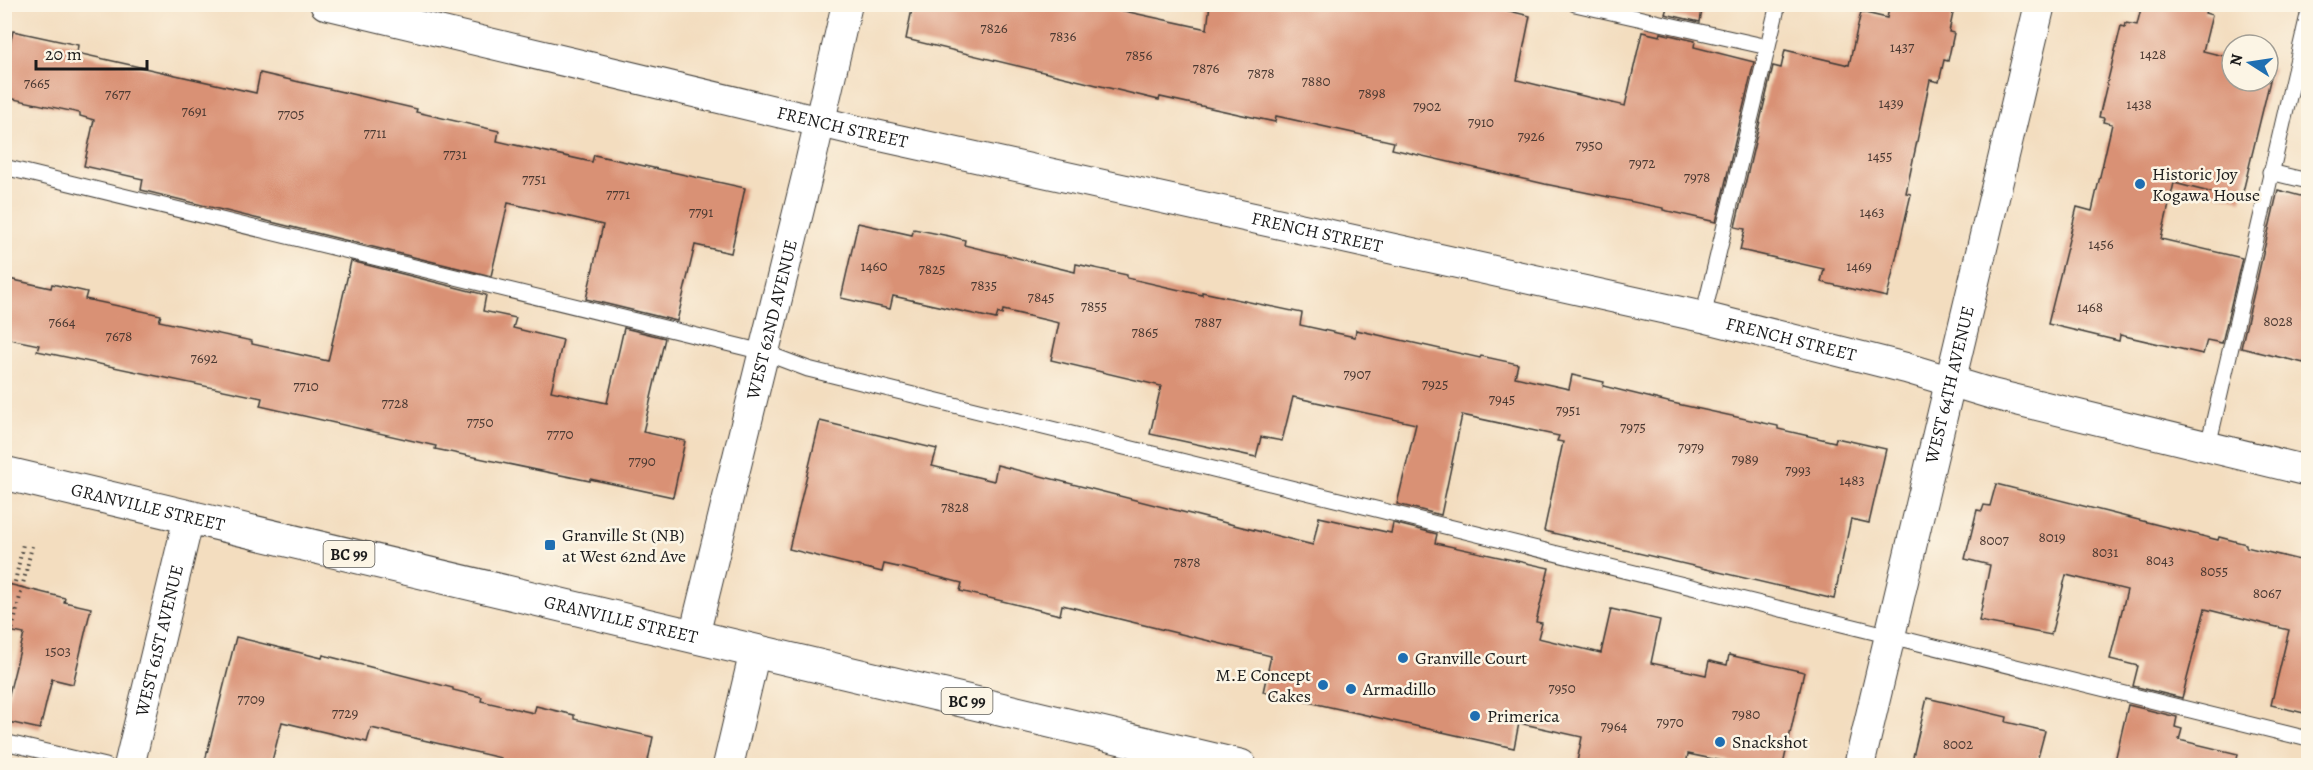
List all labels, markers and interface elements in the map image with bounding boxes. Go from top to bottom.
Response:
house number: 7826 [980,18,1008,38]
house number: 7836 [1050,26,1076,46]
scale bar [36,33,147,71]
north arrow [2220,33,2280,93]
house number: 1437 [1890,37,1915,57]
text: 20 m [45,42,82,66]
house number: 1428 [2140,44,2166,64]
house number: 7856 [1126,45,1153,65]
text: N [2224,52,2248,68]
house number: 7876 [1193,58,1219,78]
house number: 7878 [1247,63,1275,83]
house number: 7880 [1302,71,1330,91]
house number: 7665 [24,73,50,93]
house number: 7898 [1358,83,1386,103]
house number: 7677 [105,84,132,104]
house number: 1439 [1879,93,1904,113]
house number: 1438 [2126,94,2152,114]
house number: 7902 [1413,96,1441,116]
street label: FRENCH STREET [775,100,910,154]
house number: 7691 [181,101,207,121]
house number: 7705 [277,104,305,124]
house number: 7910 [1468,112,1494,132]
house number: 7711 [364,123,386,143]
house number: 7926 [1517,126,1545,146]
house number: 7950 [1575,135,1603,155]
house number: 7731 [443,144,467,164]
house number: 1455 [1868,146,1892,166]
house number: 7972 [1629,153,1655,173]
place label: Historic Joy Kogawa House [2152,162,2260,207]
house number: 7978 [1684,167,1710,187]
house number: 7751 [522,169,546,189]
marker: Historic Joy Kogawa House [2133,177,2147,191]
house number: 7771 [606,184,630,204]
house number: 7791 [689,202,713,222]
house number: 1463 [1859,202,1885,222]
street label: FRENCH STREET [1249,206,1385,258]
house number: 1456 [2088,234,2114,254]
street label: WEST 62ND AVENUE [740,237,803,403]
house number: 1460 [861,256,887,276]
house number: 1469 [1846,256,1872,276]
house number: 7825 [918,259,946,279]
house number: 7835 [971,275,997,295]
house number: 7845 [1028,287,1054,307]
house number: 7855 [1081,296,1107,316]
house number: 1468 [2077,297,2103,317]
street label: WEST 64TH AVENUE [1919,303,1980,467]
street label: FRENCH STREET [1723,311,1859,367]
house number: 8028 [2263,311,2293,331]
house number: 7664 [49,312,76,332]
house number: 7887 [1194,312,1222,332]
house number: 7865 [1132,322,1158,342]
house number: 7678 [106,326,132,346]
house number: 7692 [190,348,218,368]
house number: 7907 [1343,364,1371,384]
house number: 7925 [1422,374,1448,394]
house number: 7710 [293,376,319,396]
house number: 7945 [1489,389,1515,409]
house number: 7728 [381,393,409,413]
house number: 7951 [1556,400,1580,420]
house number: 7750 [466,412,494,432]
house number: 7975 [1620,417,1646,437]
house number: 7770 [547,424,573,444]
house number: 7979 [1678,437,1704,457]
house number: 7989 [1731,449,1759,469]
house number: 7790 [628,451,656,471]
house number: 7993 [1785,460,1811,480]
house number: 1483 [1839,470,1865,490]
street label: GRANVILLE STREET [69,477,227,537]
house number: 7828 [941,497,969,517]
place label: Granville St (NB) at West 62nd Ave [562,523,686,568]
house number: 8019 [2038,527,2066,547]
house number: 8007 [1979,530,2009,550]
marker: Granville St (NB) at West 62nd Ave [543,538,557,552]
road number: BC 99 [324,541,374,567]
house number: 8031 [2092,542,2118,562]
house number: 8043 [2146,550,2174,570]
house number: 7878 [1173,552,1201,572]
house number: 8055 [2200,561,2228,581]
street label: WEST 61ST AVENUE [129,562,189,720]
house number: 8067 [2253,583,2282,603]
street label: GRANVILLE STREET [542,589,700,649]
house number: 1503 [45,641,71,661]
place label: Granville Court [1415,646,1527,670]
marker: Granville Court [1396,651,1410,665]
place label: M.E Concept Cakes [1215,663,1311,708]
place label: Armadillo [1362,677,1436,701]
marker: M.E Concept Cakes [1316,678,1330,692]
house number: 7950 [1548,678,1576,698]
marker: Armadillo [1344,682,1358,696]
road number: BC 99 [942,688,992,714]
house number: 7709 [237,689,265,709]
house number: 7729 [332,703,358,723]
place label: Primerica [1487,704,1560,728]
house number: 7980 [1732,704,1760,724]
marker: Primerica [1468,709,1482,723]
house number: 7970 [1656,712,1684,732]
house number: 7964 [1601,716,1628,736]
place label: Snackshot [1732,730,1808,754]
house number: 8002 [1943,734,1973,754]
marker: Snackshot [1713,735,1727,749]

